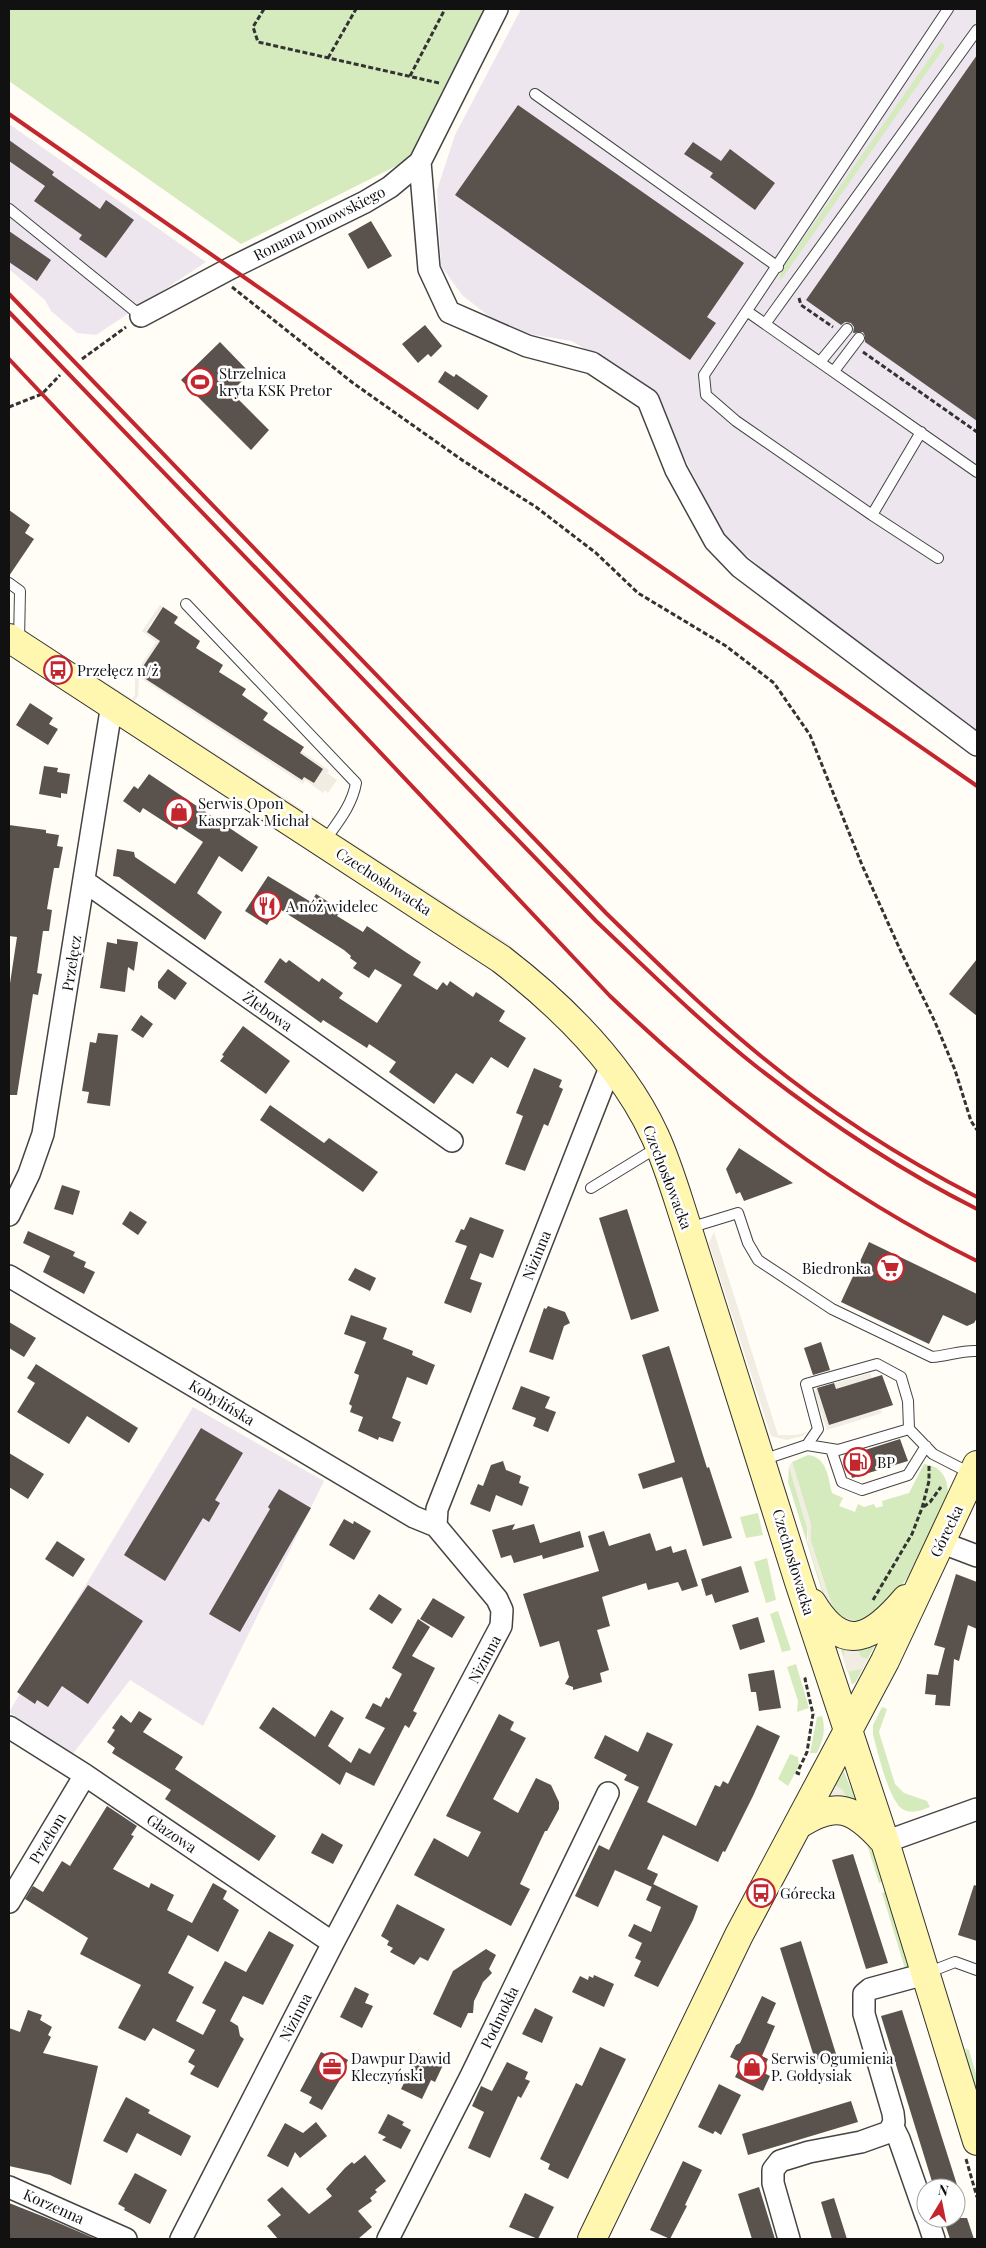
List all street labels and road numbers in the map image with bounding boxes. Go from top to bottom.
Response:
street label: Romana Dmowskiego [250,181,388,265]
street label: Czechosłowacka [332,843,436,920]
street label: Przełęcz [57,934,85,992]
street label: Żlebowa [239,987,297,1036]
street label: Czechosłowacka [639,1122,697,1232]
street label: Nizinna [517,1227,555,1283]
street label: Kobylińska [185,1375,259,1430]
street label: Górecka [925,1501,967,1560]
street label: Czechosłowacka [768,1506,820,1618]
street label: Nizinna [463,1631,505,1687]
street label: Przełom [24,1808,70,1867]
street label: Głazowa [143,1809,201,1857]
street label: Podmokła [475,1982,523,2051]
street label: Nizinna [274,1989,316,2045]
street label: Korzenna [20,2184,88,2229]

